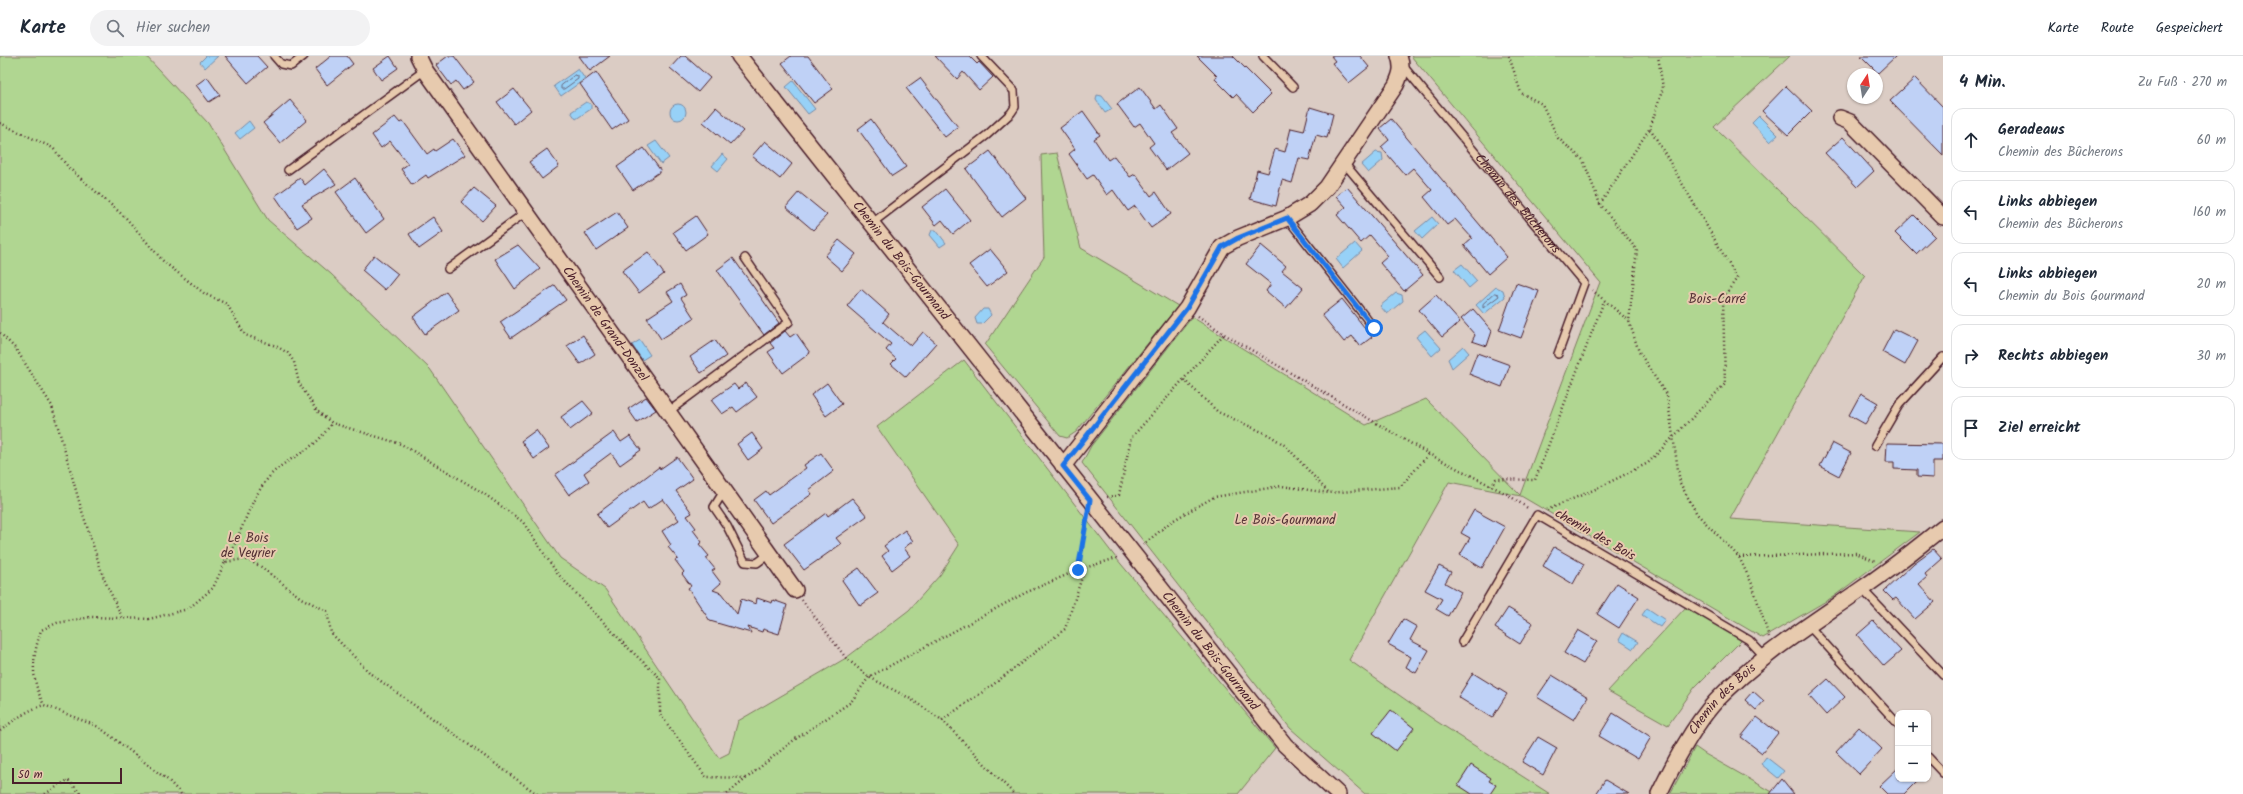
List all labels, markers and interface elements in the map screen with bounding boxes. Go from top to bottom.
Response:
search box [90,10,370,46]
text: Karte [20,13,66,43]
text: Hier suchen [136,16,210,40]
icon: search [104,17,126,39]
text: Karte [2048,17,2079,39]
text: Route [2101,17,2134,39]
text: Gespeichert [2156,17,2223,39]
north arrow [1847,68,1883,104]
text: 4 Min. [1959,69,2006,96]
text: Zu Fuß · 270 m [2138,72,2227,93]
text: Geradeaus [1998,118,2065,142]
icon: ahead [1960,129,1982,151]
text: 60 m [2197,130,2226,151]
text: Chemin des Bûcherons [1998,142,2123,163]
street label: Chemin des Bûcherons [1469,149,1566,259]
text: Links abbiegen [1998,190,2097,214]
street label: Chemin du Bois-Gourmand [847,196,955,325]
icon: left [1960,201,1982,223]
text: 160 m [2193,202,2226,223]
text: Chemin des Bûcherons [1998,214,2123,235]
street label: Chemin de Grand-Donzel [557,262,654,386]
text: Links abbiegen [1998,262,2097,286]
icon: left [1960,273,1982,295]
text: 20 m [2196,274,2226,295]
text: Chemin du Bois Gourmand [1998,286,2144,307]
park label: Bois-Carré [1689,289,1747,310]
route start [1365,319,1383,337]
text: Rechts abbiegen [1998,344,2108,368]
icon: right [1960,345,1982,367]
text: 30 m [2197,346,2226,367]
text: Ziel erreicht [1998,416,2081,440]
icon: arrive [1960,417,1982,439]
street label: chemin des Bois [1551,503,1640,567]
park label: Le Bois-Gourmand [1234,510,1336,531]
park label: Le Bois de Veyrier [221,528,276,564]
route end [1069,561,1087,579]
street label: Chemin du Bois-Gourmand [1156,587,1265,716]
street label: Chemin des Bois [1683,658,1761,739]
map controls [1895,710,1931,782]
button: + [1895,710,1931,746]
button: − [1895,746,1931,782]
scale bar [12,766,122,785]
text: 50 m [18,766,43,784]

